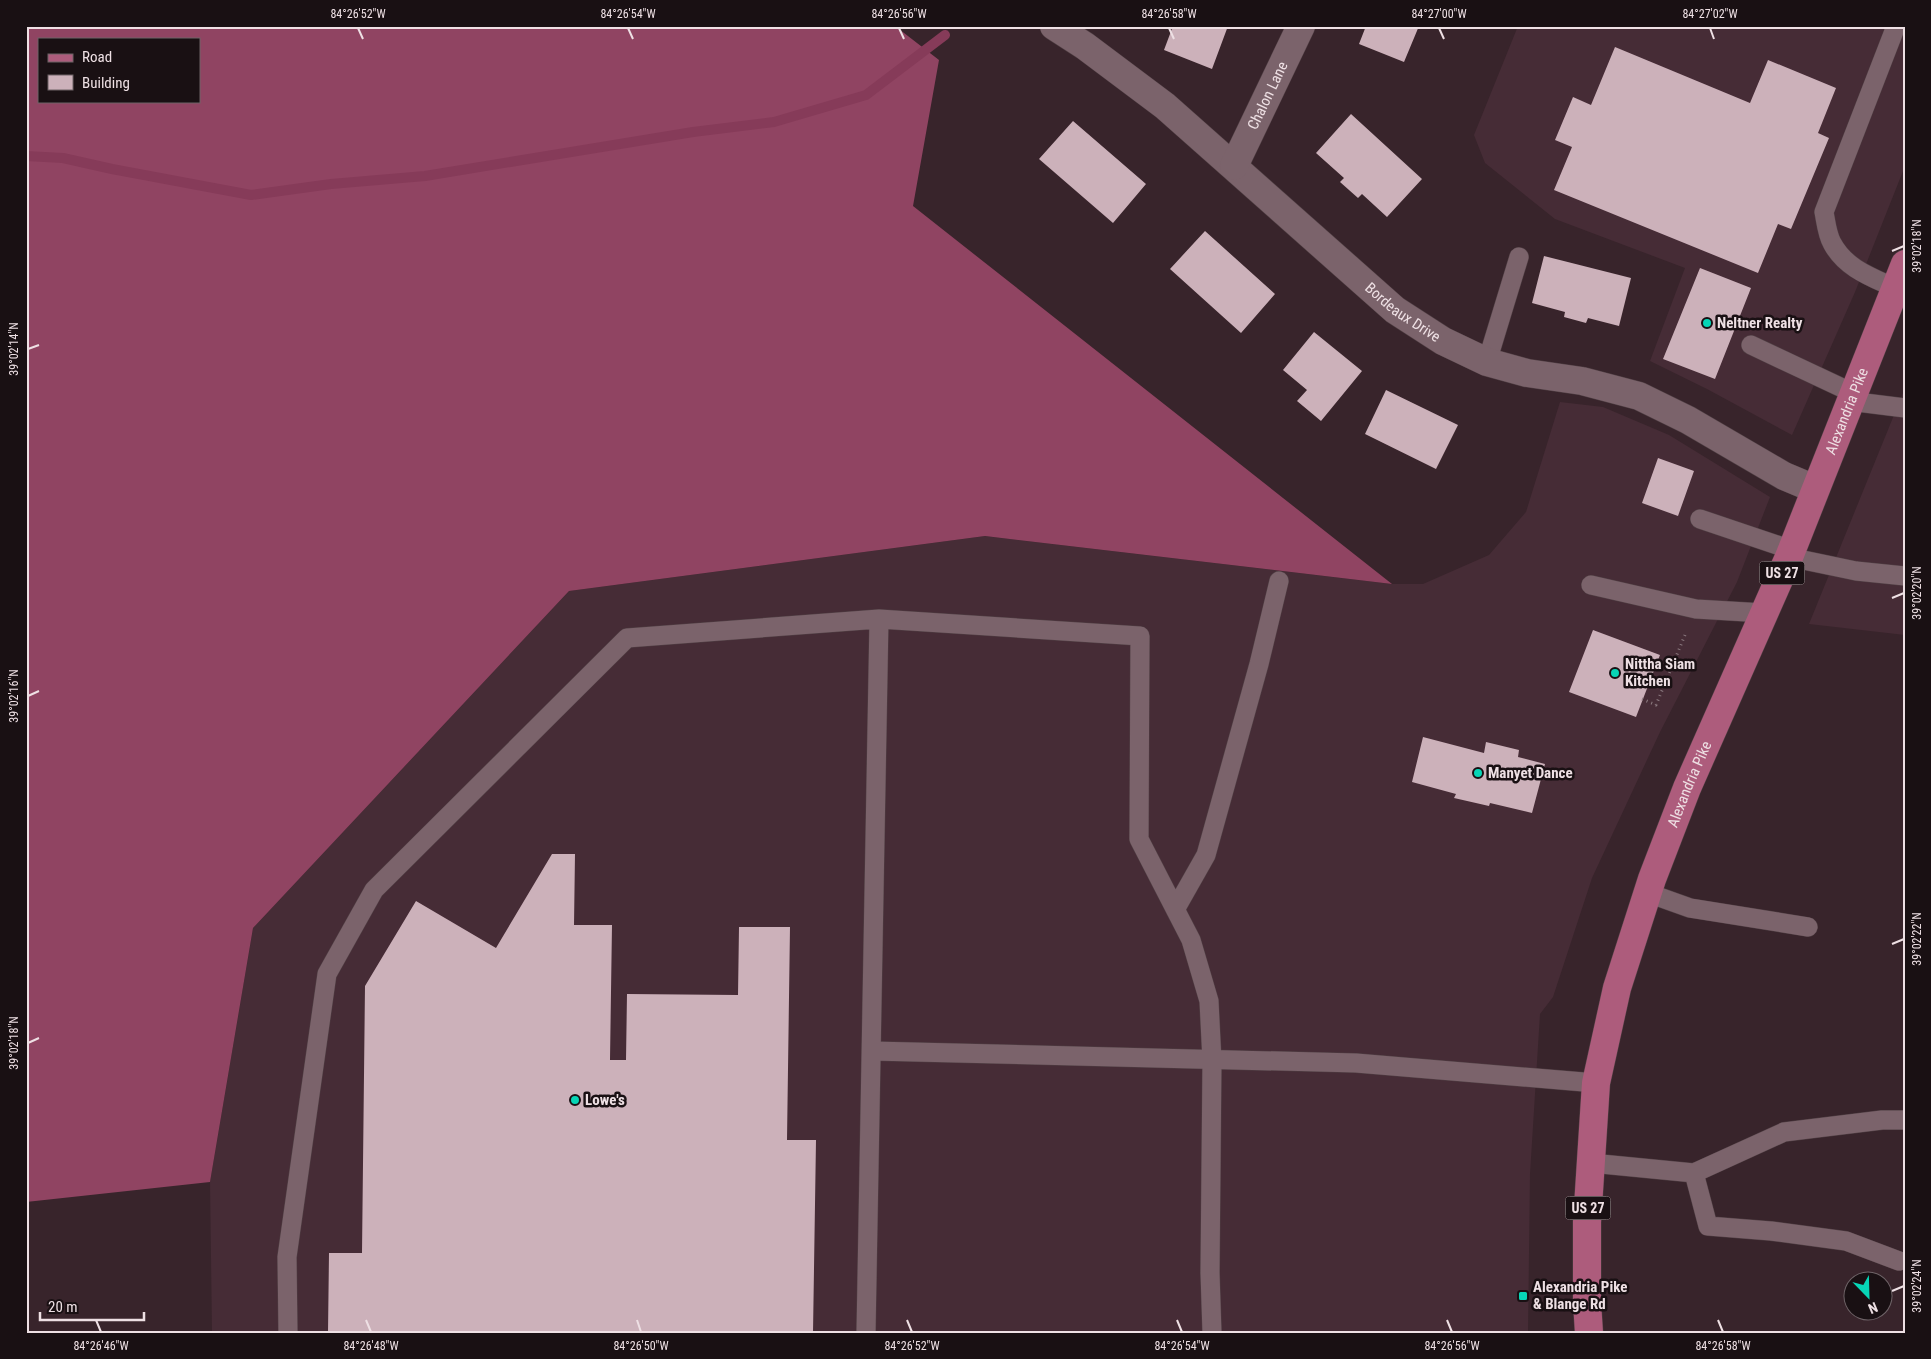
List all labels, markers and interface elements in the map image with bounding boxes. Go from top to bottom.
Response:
text: 84°26'52"W [330,7,386,21]
text: 84°26'54"W [600,7,656,21]
text: 84°26'56"W [871,7,927,21]
text: 84°26'58"W [1141,7,1197,21]
text: 84°27'00"W [1411,7,1467,21]
text: 84°27'02"W [1682,7,1738,21]
legend [38,38,200,102]
text: Road [82,48,112,66]
street label: Chalon Lane [1244,59,1292,133]
text: Building [82,74,130,92]
text: 39°02'18"N [1910,219,1924,273]
street label: Bordeaux Drive [1361,279,1444,346]
place label: Neltner Realty [1717,314,1803,332]
marker: Neltner Realty [1701,317,1713,329]
text: 39°02'14"N [7,322,21,376]
street label: Alexandria Pike [1821,365,1872,457]
road number: US 27 [1760,562,1804,584]
text: 39°02'20"N [1910,566,1924,620]
place label: Nittha Siam Kitchen [1625,655,1695,690]
marker: Nittha Siam Kitchen [1609,667,1621,679]
text: 39°02'16"N [7,669,21,723]
street label: Alexandria Pike [1664,738,1716,830]
place label: Manyet Dance [1488,764,1573,782]
marker: Manyet Dance [1472,767,1484,779]
text: 39°02'22"N [1910,912,1924,966]
text: 39°02'18"N [7,1016,21,1070]
place label: Lowe's [585,1091,625,1109]
marker: Lowe's [569,1094,581,1106]
road number: US 27 [1566,1196,1610,1220]
text: 39°02'24"N [1910,1259,1924,1313]
north arrow [1844,1272,1894,1322]
place label: Alexandria Pike & Blange Rd [1533,1278,1627,1313]
scale bar [40,1289,144,1321]
marker: Alexandria Pike & Blange Rd [1517,1290,1529,1302]
text: 20 m [48,1298,78,1316]
text: N [1866,1299,1880,1317]
text: 84°26'46"W [73,1339,129,1353]
text: 84°26'48"W [343,1339,399,1353]
text: 84°26'50"W [613,1339,669,1353]
text: 84°26'52"W [884,1339,940,1353]
text: 84°26'54"W [1154,1339,1210,1353]
text: 84°26'56"W [1424,1339,1480,1353]
text: 84°26'58"W [1695,1339,1751,1353]

